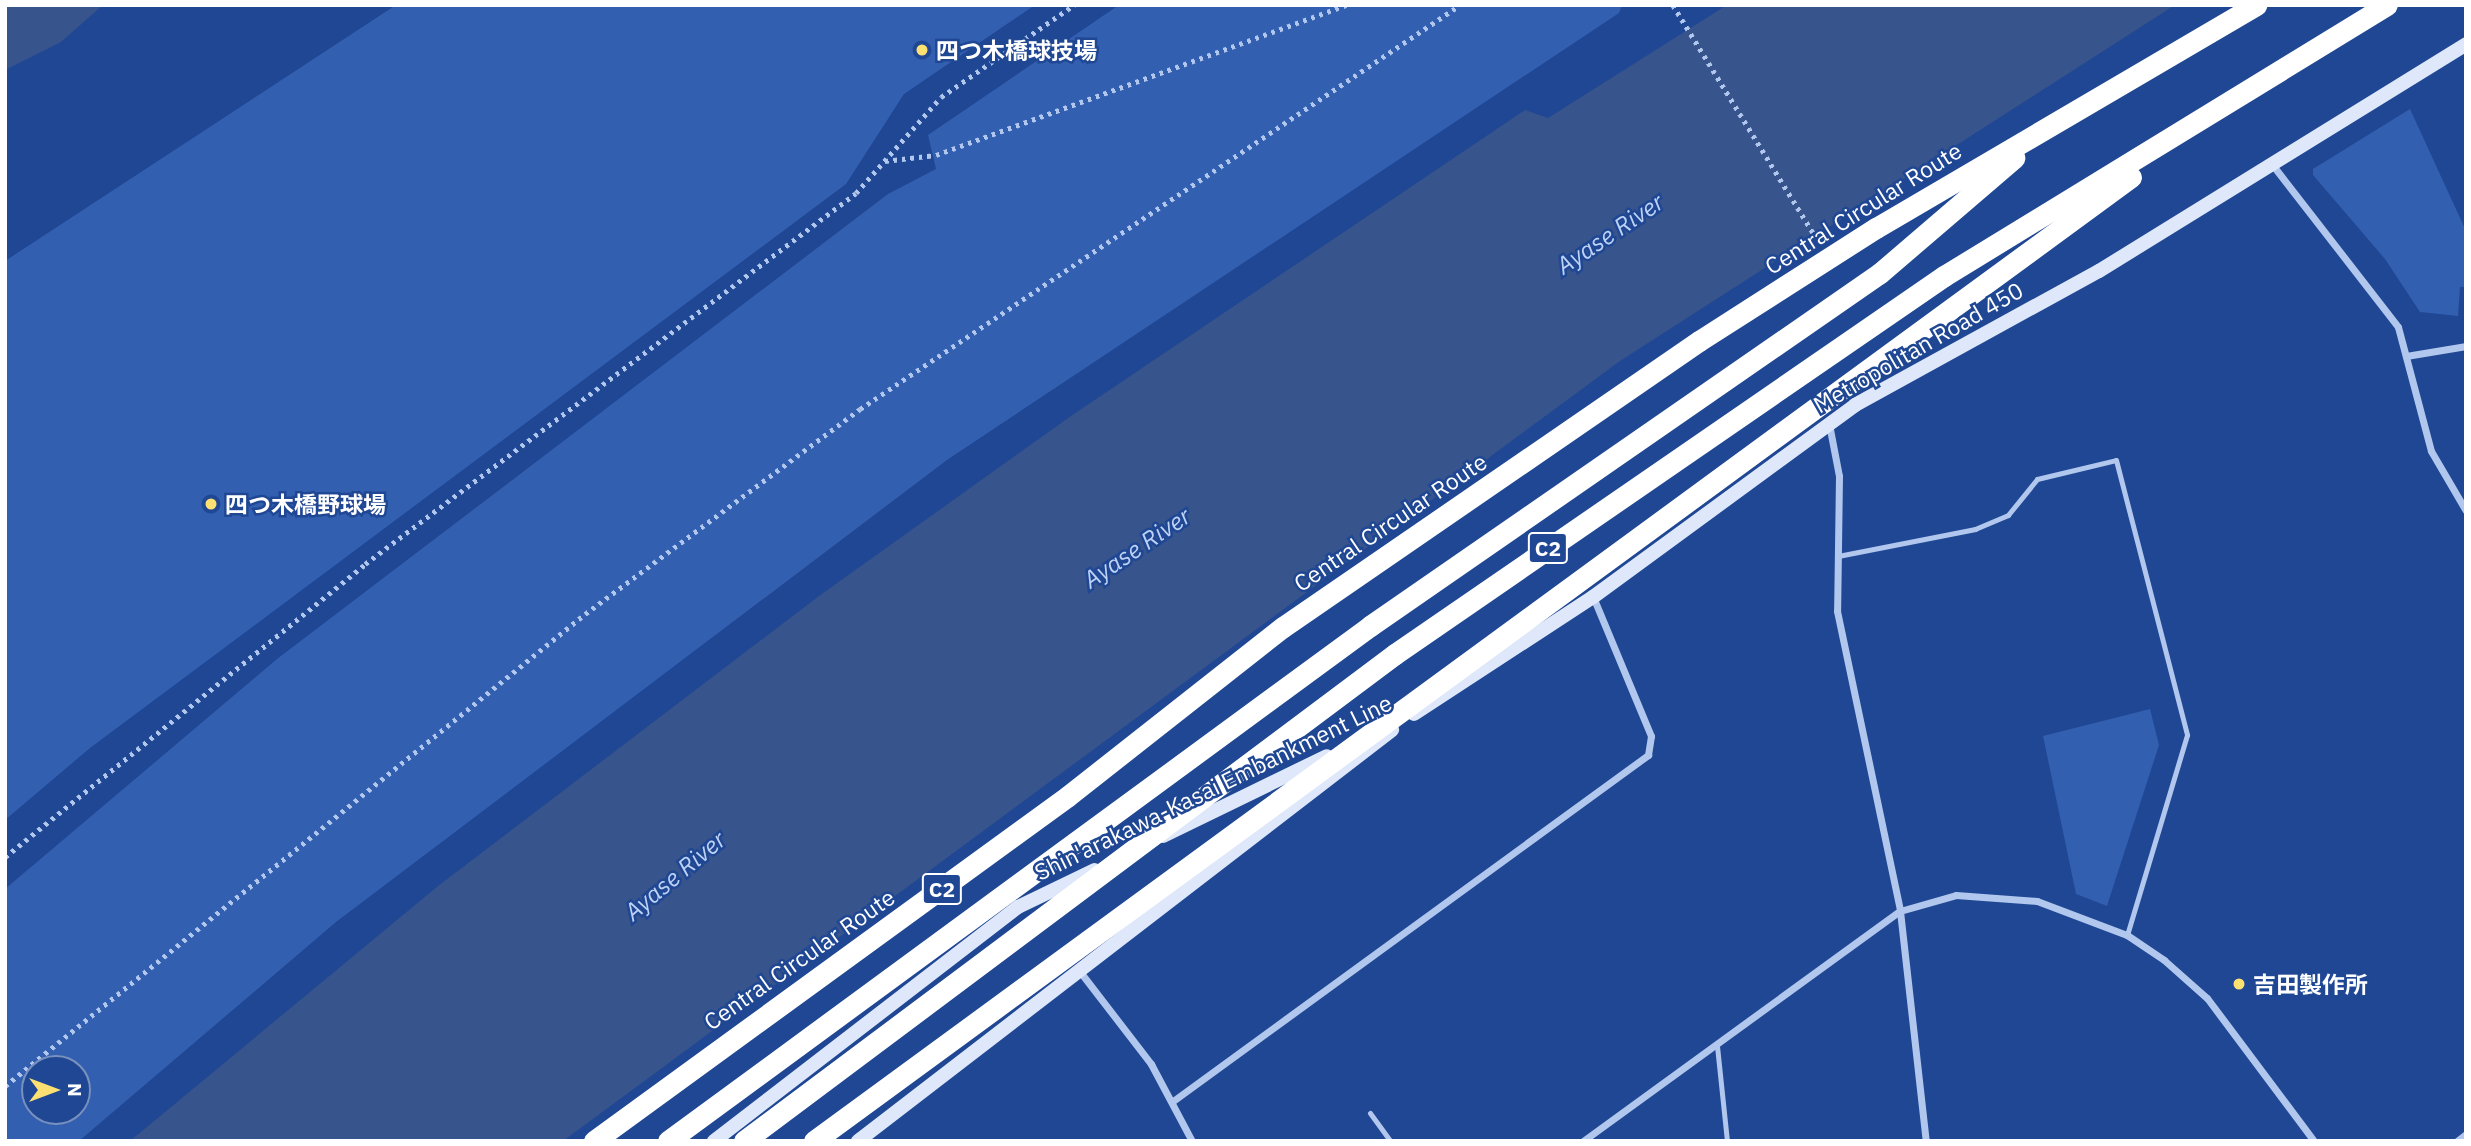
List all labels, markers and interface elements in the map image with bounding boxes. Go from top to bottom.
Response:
place label: 四つ木橋球技場 [936,36,1097,64]
marker: 四つ木橋球技場 [914,42,930,58]
street label: Central Circular Route [1760,136,1966,280]
water label: Ayase River [1551,188,1669,280]
street label: Metropolitan Road 450 [1808,276,2028,418]
street label: Central Circular Route [1288,447,1492,597]
place label: 四つ木橋野球場 [225,490,386,518]
marker: 四つ木橋野球場 [203,496,219,512]
water label: Ayase River [1078,502,1196,594]
road number: C2 [1527,530,1569,566]
street label: Shin'arakawa-Kasai Embankment Line [1030,688,1396,886]
water label: Ayase River [619,825,731,927]
road number: C2 [921,872,963,906]
street label: Central Circular Route [698,883,900,1035]
place label: 吉田製作所 [2253,970,2368,998]
marker: 吉田製作所 [2231,976,2247,992]
north arrow [21,1055,91,1125]
text: N [63,1083,87,1097]

